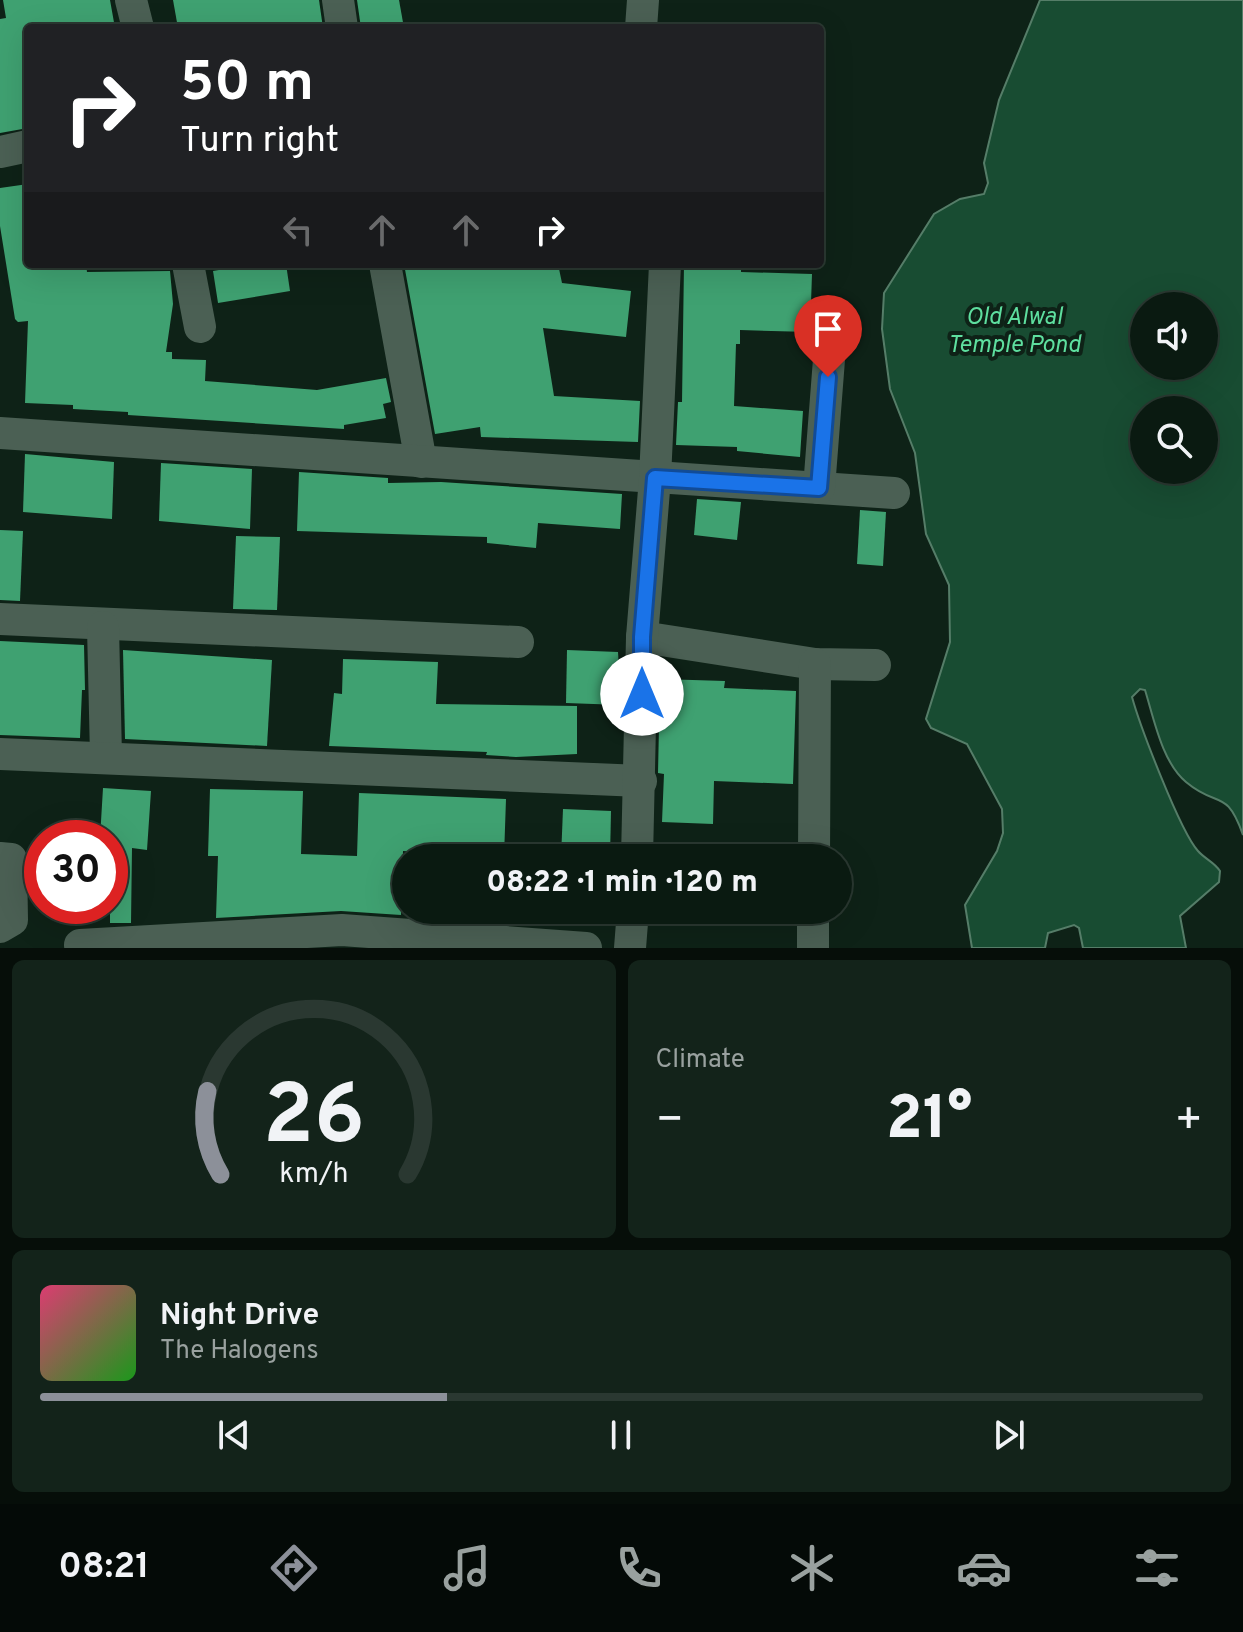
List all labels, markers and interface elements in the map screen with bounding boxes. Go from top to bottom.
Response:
text: 50 m [180,50,314,120]
icon: right [48,56,152,160]
text: Turn right [180,119,339,165]
icon: left [276,208,320,252]
icon: ahead [360,208,404,252]
icon: ahead [444,208,488,252]
icon: right [528,208,572,252]
map controls [1130,292,1218,484]
button: sound [1130,292,1218,380]
pin [794,295,862,377]
water label: Old Alwal Temple Pond [947,303,1083,361]
icon: arrive [806,307,850,351]
button: search [1130,396,1218,484]
position arrow [600,652,684,736]
speed limit sign: 30 [24,820,128,924]
text: 08:22 · 1 min · 120 m [486,865,758,902]
text: Climate [656,1044,745,1077]
text: 26 [263,1068,365,1173]
text: 21° [886,1084,972,1160]
text: − [656,1094,684,1150]
text: + [1175,1094,1203,1150]
text: km/h [279,1157,348,1193]
text: Night Drive [160,1298,319,1335]
text: The Halogens [160,1335,319,1368]
icon: previous [212,1413,256,1457]
icon: pause [599,1413,643,1457]
icon: next [987,1413,1031,1457]
icon: directions [266,1540,322,1596]
icon: music [439,1540,495,1596]
icon: phone [611,1540,667,1596]
icon: climate [784,1540,840,1596]
icon: car [956,1540,1012,1596]
icon: filters [1129,1540,1185,1596]
text: 08:21 [58,1545,150,1591]

